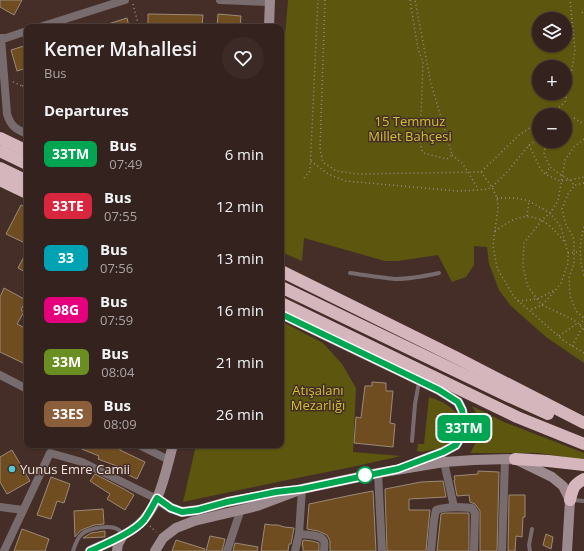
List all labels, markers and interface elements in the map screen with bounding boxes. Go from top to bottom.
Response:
map controls [532,12,572,148]
button: layers [532,12,572,52]
text: Kemer Mahallesi [44,36,197,62]
button: heart [222,37,264,79]
button: + [532,60,572,100]
text: Bus [44,64,67,82]
text: Departures [44,100,129,120]
button: − [532,108,572,148]
park label: 15 Temmuz Millet Bahçesi [368,112,452,145]
text: Bus [109,135,137,155]
text: 33TM [52,144,89,163]
text: 6 min [225,144,264,164]
text: 07:49 [109,155,142,173]
text: Bus [104,187,131,207]
text: 33TE [52,196,84,215]
text: 12 min [216,196,264,216]
text: 07:55 [104,207,137,225]
text: Bus [100,239,127,259]
text: 33 [58,248,74,267]
text: 13 min [216,248,264,268]
text: 07:56 [100,259,133,277]
text: Bus [100,291,127,311]
text: 98G [53,300,79,319]
text: 16 min [216,300,264,320]
text: 07:59 [100,311,133,329]
text: Bus [101,343,129,363]
text: 33M [52,352,81,371]
text: 21 min [216,352,264,372]
text: 08:04 [101,363,134,381]
park label: Atışalanı Mezarlığı [291,381,345,414]
text: Bus [104,395,131,415]
text: 33ES [52,404,84,423]
text: 26 min [216,404,264,424]
text: 08:09 [104,415,137,433]
line badge: 33TM [436,415,492,441]
text: 33TM [445,418,483,437]
place label: Yunus Emre Camii [20,460,130,478]
marker: Yunus Emre Camii [7,464,17,474]
unlabelled marker [356,466,374,484]

